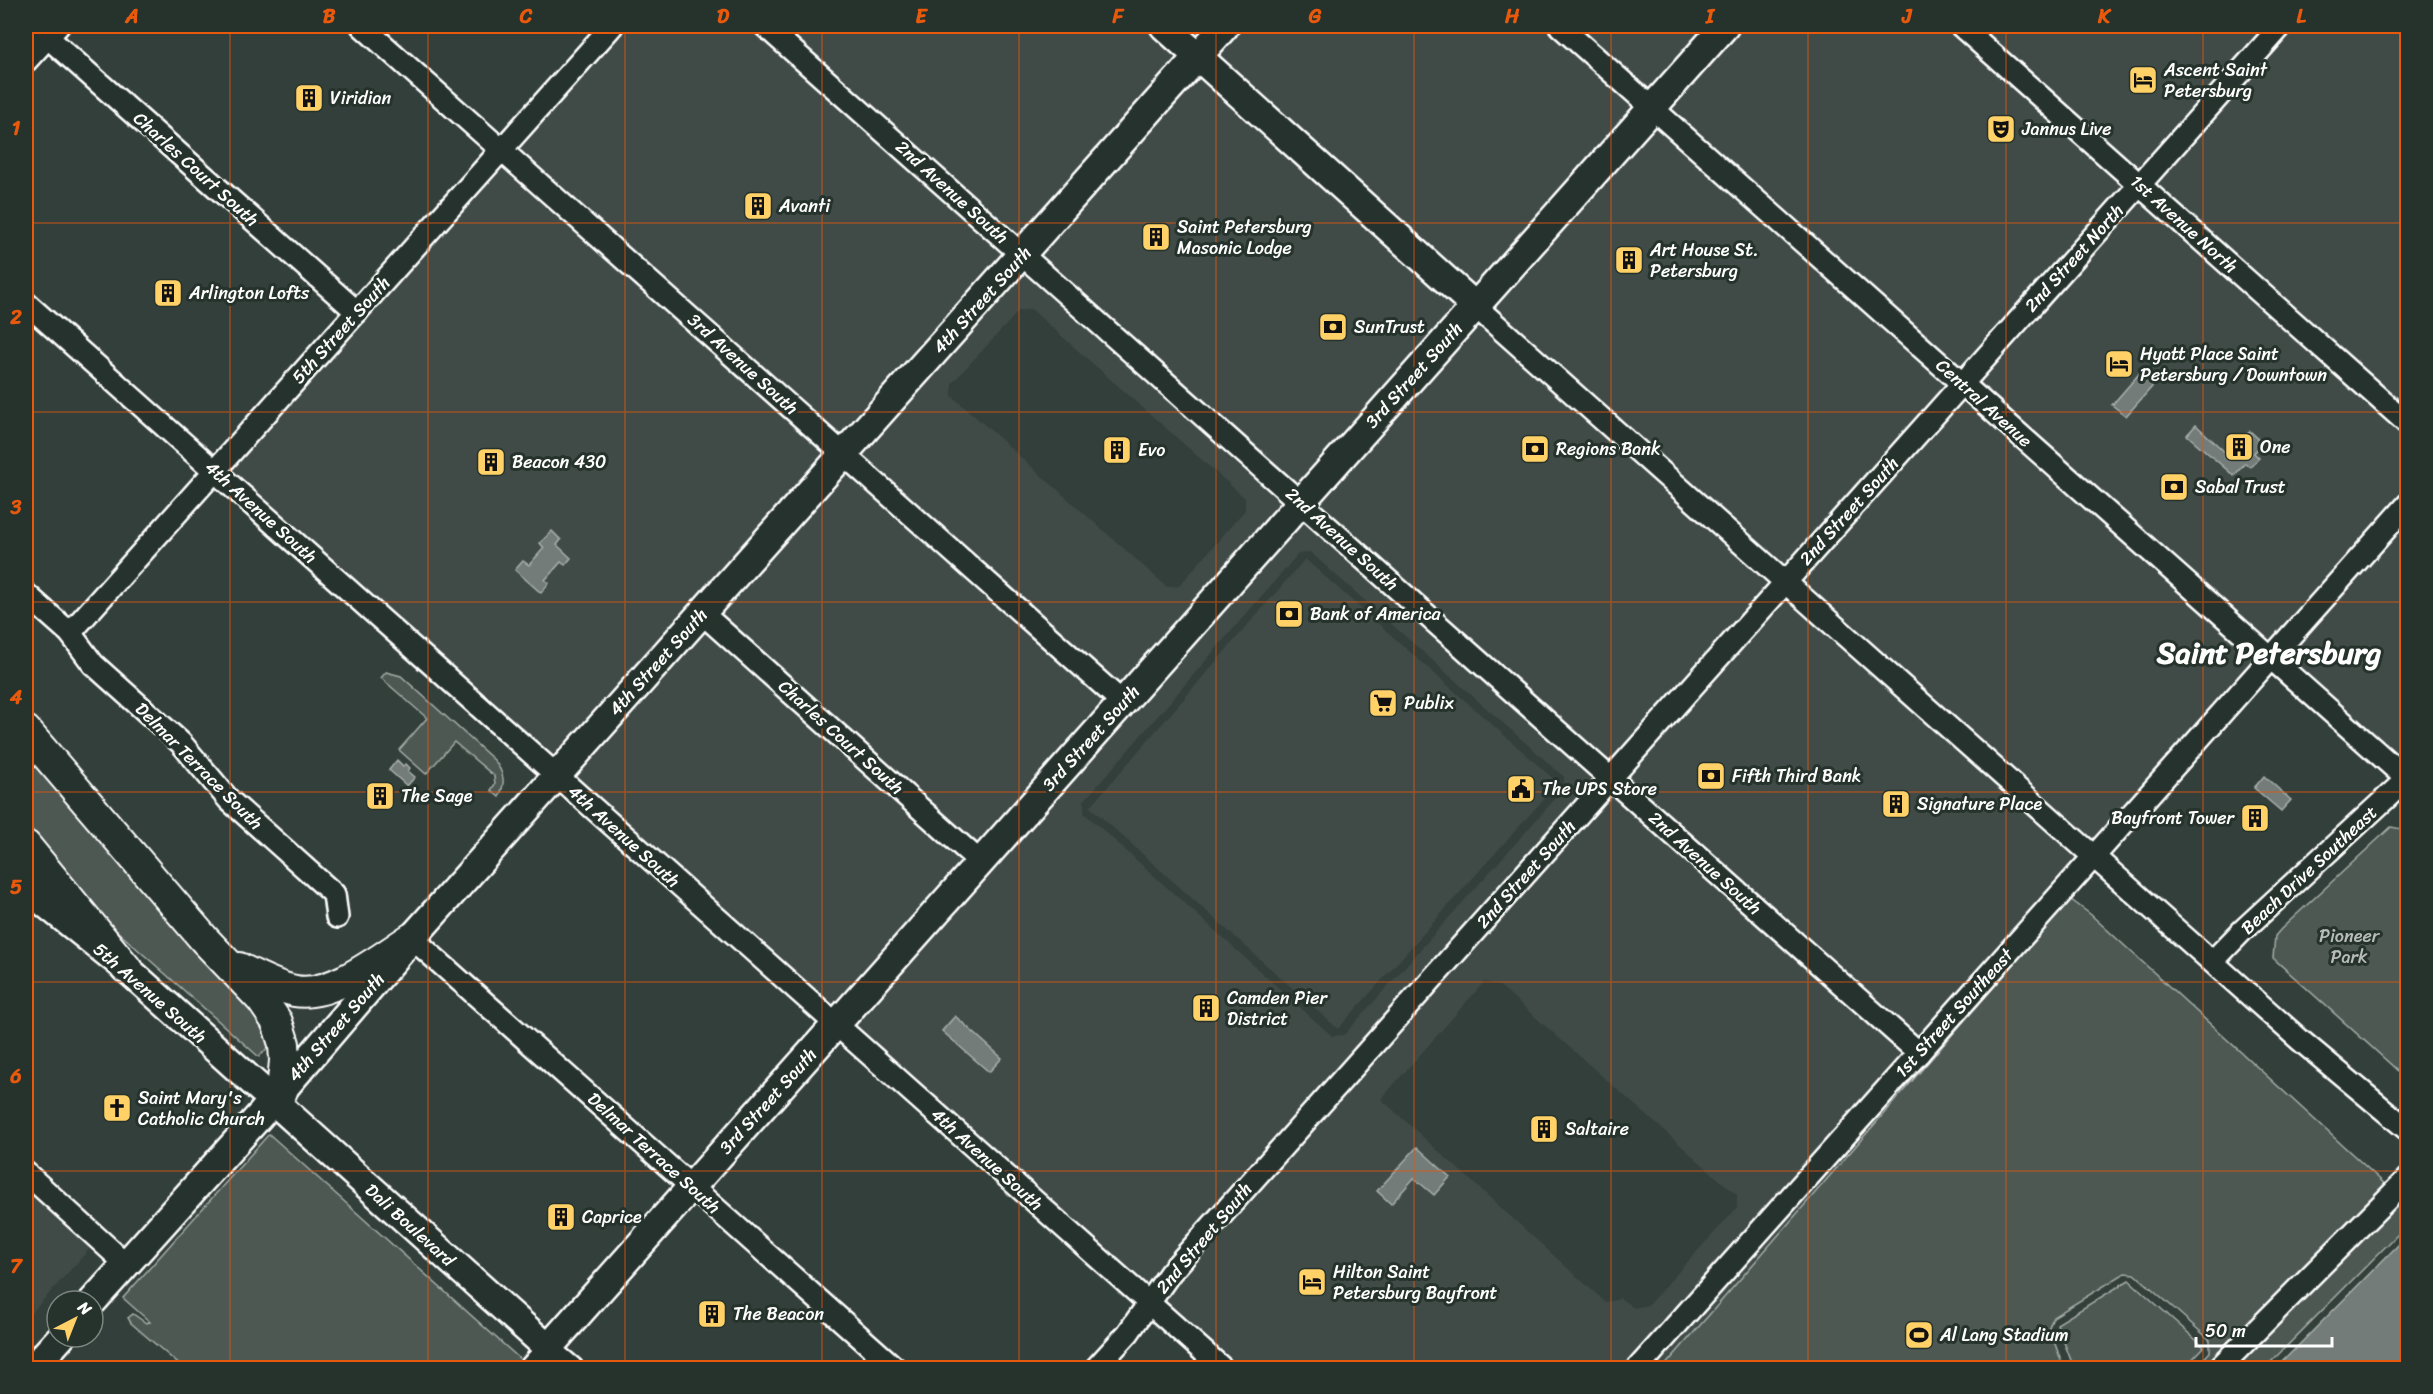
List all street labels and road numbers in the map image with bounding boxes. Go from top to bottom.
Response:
street label: Charles Court South [125,103,267,235]
street label: 2nd Avenue South [888,132,1016,252]
street label: 1st Avenue North [2123,166,2245,282]
street label: 2nd Street North [2016,196,2132,320]
street label: 4th Street South [924,238,1040,362]
street label: 5th Street South [283,269,399,391]
street label: 3rd Avenue South [680,305,806,423]
street label: 3rd Street South [1357,314,1471,436]
street label: Central Avenue [1928,350,2040,456]
street label: 2nd Street South [1791,449,1907,573]
street label: 4th Avenue South [197,452,325,572]
street label: 2nd Avenue South [1278,479,1406,599]
street label: 4th Street South [600,600,716,724]
street label: Charles Court South [770,671,912,803]
street label: 3rd Street South [1034,677,1148,799]
street label: Delmar Terrace South [127,694,271,838]
street label: 4th Avenue South [560,776,688,896]
street label: Beach Drive Southeast [2233,797,2385,943]
street label: 2nd Avenue South [1641,803,1769,923]
street label: 2nd Street South [1468,812,1584,936]
street label: 5th Avenue South [86,934,214,1052]
street label: 1st Street Southeast [1887,940,2022,1085]
street label: 4th Street South [279,965,393,1089]
street label: 3rd Street South [711,1040,825,1162]
street label: Delmar Terrace South [580,1084,728,1222]
street label: 4th Avenue South [923,1099,1051,1219]
street label: Dali Boulevard [357,1175,464,1276]
street label: 2nd Street South [1147,1175,1261,1301]

